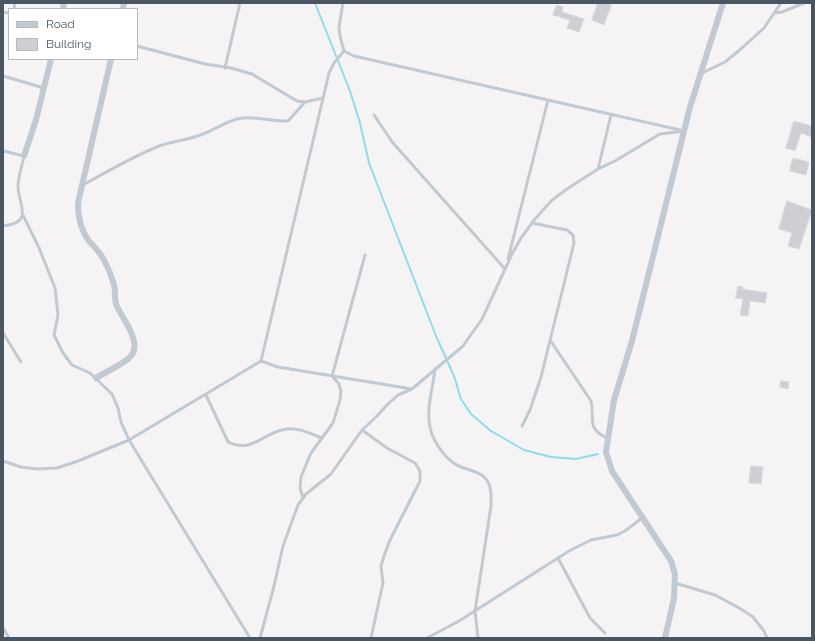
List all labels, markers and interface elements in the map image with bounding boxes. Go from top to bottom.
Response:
legend [8,8,138,60]
text: Road [46,17,75,31]
text: Building [46,37,92,51]

